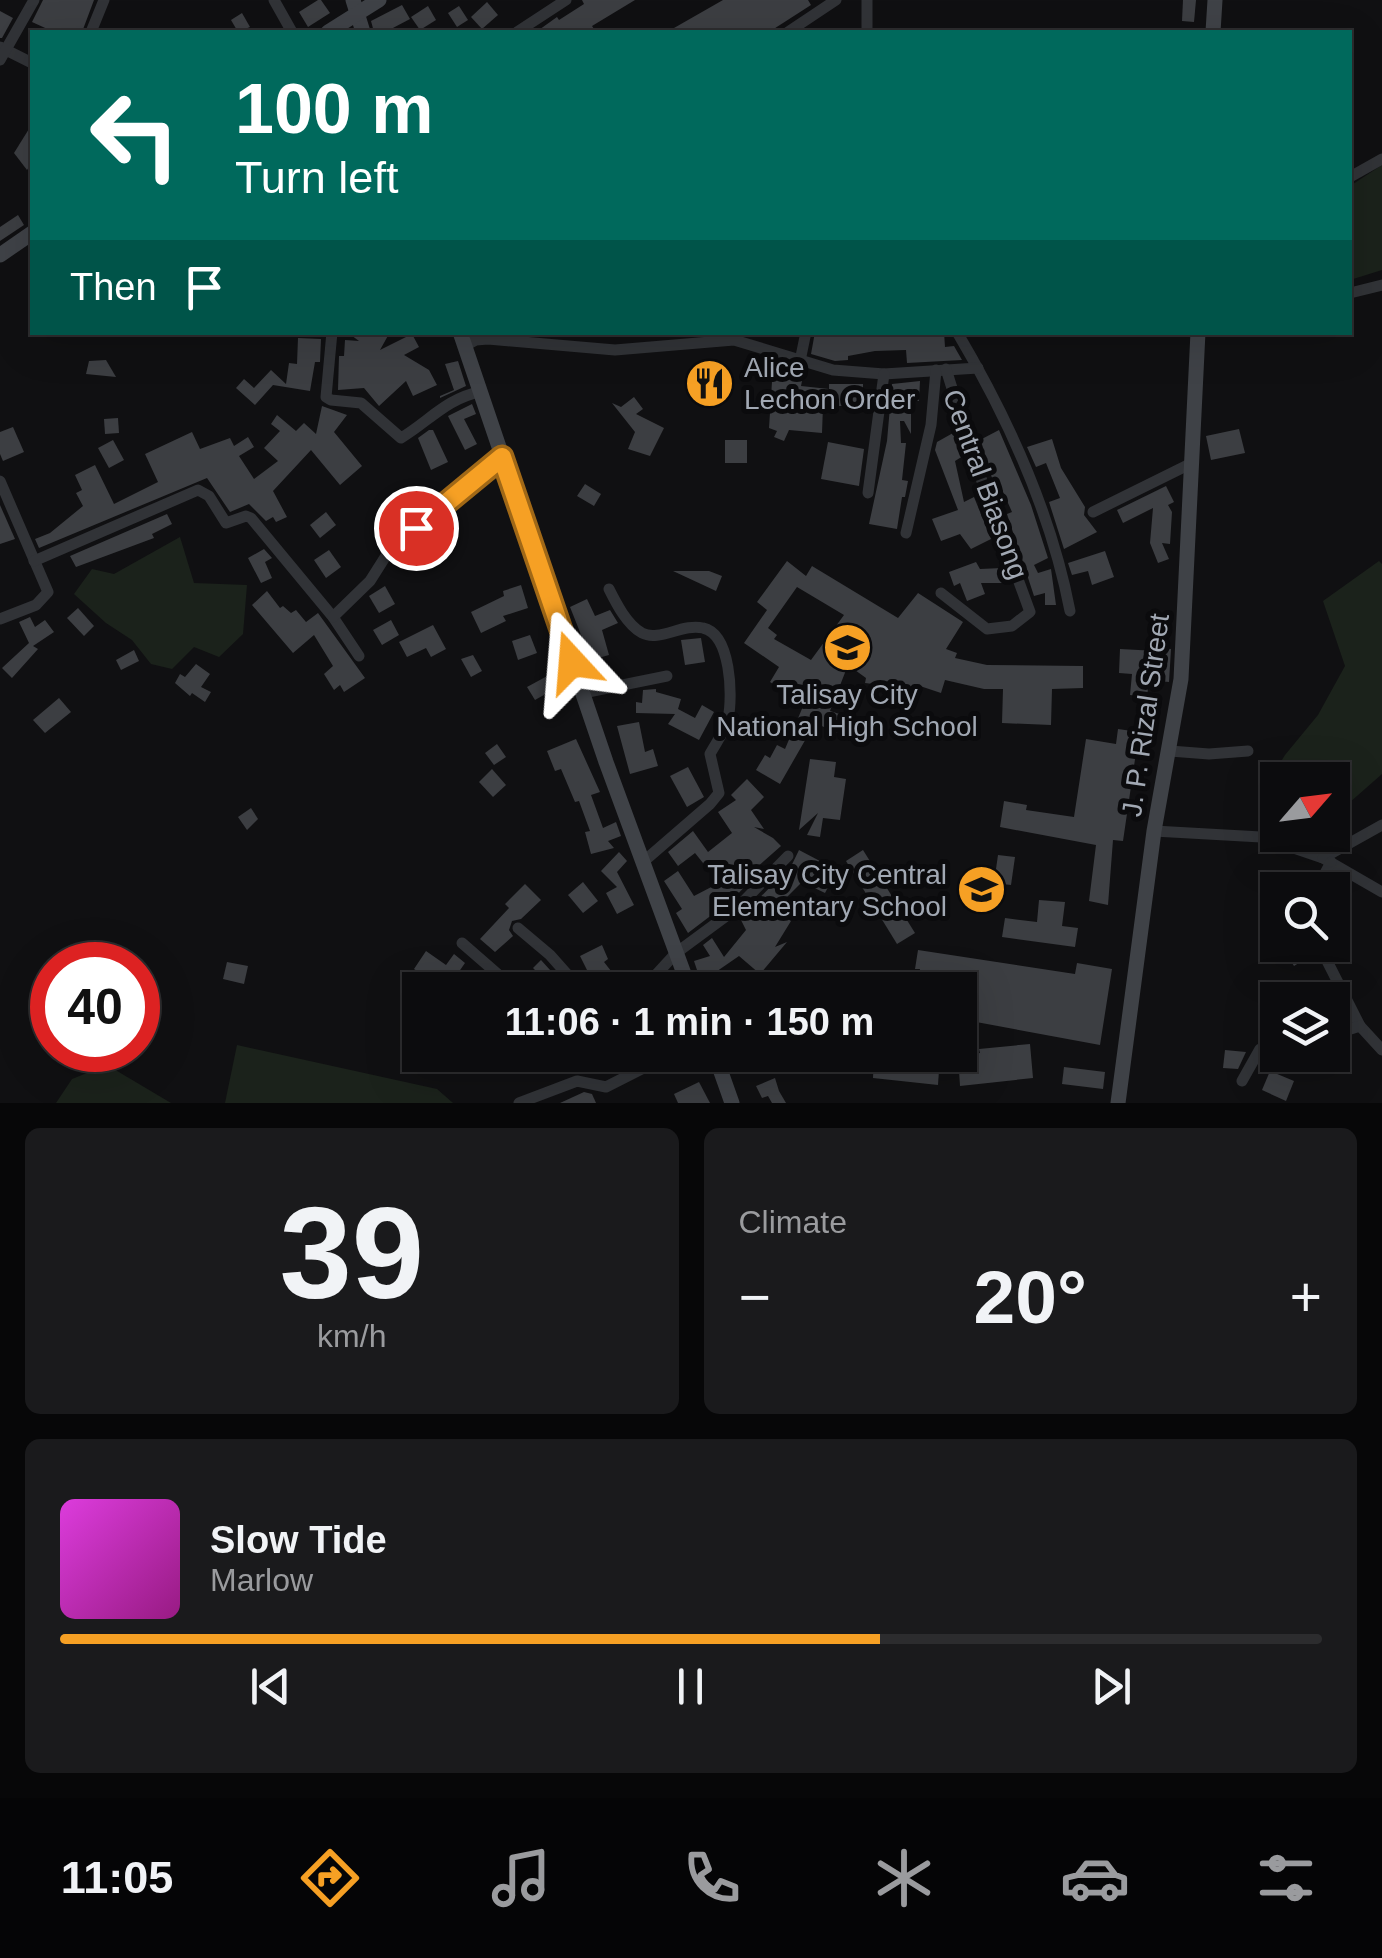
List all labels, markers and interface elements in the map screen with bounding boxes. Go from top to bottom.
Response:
icon: left [70,70,200,200]
text: 100 m [235,70,433,148]
text: Turn left [235,152,398,203]
icon: arrive [177,260,232,315]
text: Then [70,266,157,308]
place label: Alice Lechon Order [744,352,915,415]
restaurant icon: Alice Lechon Order [683,357,735,409]
street label: Central Biasong [937,385,1034,583]
pin [374,486,459,571]
icon: arrive [389,501,444,556]
position arrow [520,610,624,714]
street label: J. P. Rizal Street [1116,611,1175,819]
school or university icon: Talisay City National High School [821,621,873,673]
place label: Talisay City National High School [716,679,978,742]
north arrow [1260,762,1350,852]
map controls [1260,762,1350,1072]
place label: Talisay City Central Elementary School [707,859,947,922]
school or university icon: Talisay City Central Elementary School [956,864,1008,916]
button: search [1260,872,1350,962]
speed limit sign: 40 [30,942,160,1072]
button: layers [1260,982,1350,1072]
text: 11:06 · 1 min · 150 m [505,1001,874,1043]
text: 39 [279,1180,424,1326]
text: Climate [739,1204,847,1240]
text: 20° [974,1255,1087,1339]
text: − [739,1266,771,1328]
text: + [1290,1266,1322,1328]
text: km/h [317,1318,386,1354]
text: Slow Tide [210,1519,387,1561]
text: Marlow [210,1562,313,1598]
icon: previous [243,1659,298,1714]
icon: pause [663,1659,718,1714]
icon: next [1084,1659,1139,1714]
icon: directions [295,1843,365,1913]
icon: music [486,1843,556,1913]
icon: phone [677,1843,747,1913]
icon: climate [869,1843,939,1913]
icon: car [1060,1843,1130,1913]
icon: filters [1251,1843,1321,1913]
text: 11:05 [61,1852,173,1903]

